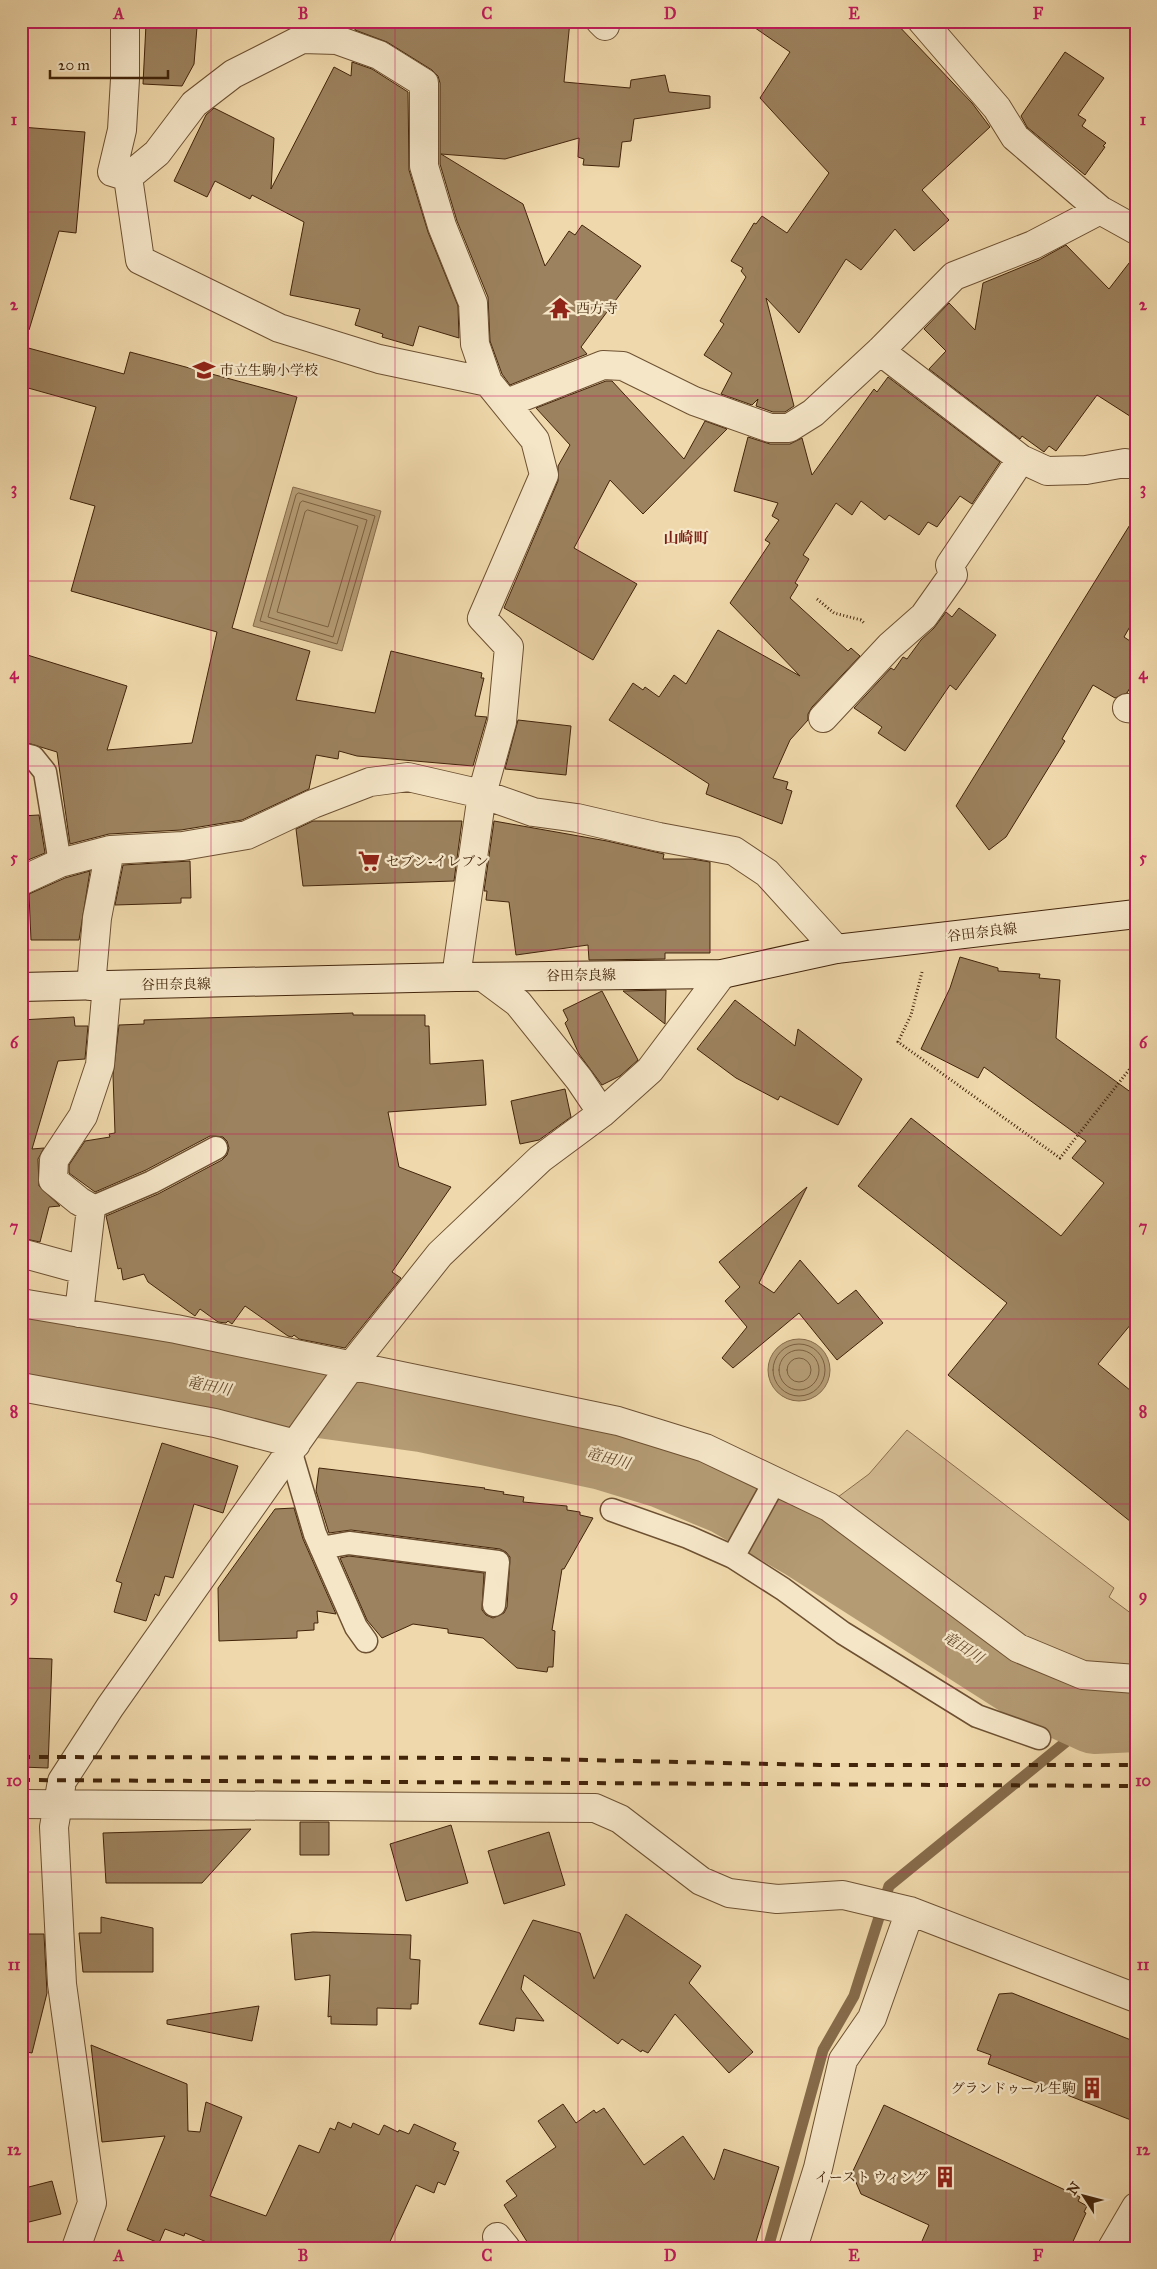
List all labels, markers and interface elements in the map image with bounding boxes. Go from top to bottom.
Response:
text: A [113,4,125,23]
text: B [298,4,308,23]
text: C [482,4,493,23]
text: D [664,4,677,23]
text: E [848,4,860,23]
text: F [1033,4,1044,23]
scale bar [50,48,168,80]
text: 20 m [58,56,90,74]
text: 1 [11,110,18,129]
text: 1 [1140,110,1147,129]
text: 2 [10,295,19,314]
temple icon: 西方寺 [547,295,573,321]
text: 2 [1139,295,1148,314]
place label: 西方寺 [576,300,618,317]
school or university icon: 市立生駒小学校 [191,357,217,383]
place label: 市立生駒小学校 [220,362,318,379]
text: 3 [11,479,17,499]
text: 3 [1140,479,1146,499]
district label: 山崎町 [663,529,709,547]
text: 4 [10,664,20,684]
text: 4 [1139,664,1149,684]
text: 5 [10,848,18,867]
supermarket icon: セブン-イレブン [356,848,382,874]
text: 5 [1139,848,1147,867]
place label: セブン-イレブン [386,853,489,870]
street label: 谷田奈良線 [946,920,1018,945]
street label: 谷田奈良線 [546,966,616,985]
street label: 谷田奈良線 [141,975,211,994]
text: 6 [10,1033,19,1052]
text: 6 [1139,1033,1148,1052]
text: 7 [10,1217,19,1236]
text: 7 [1139,1217,1148,1236]
water label: 竜田川 [185,1373,235,1400]
text: 8 [10,1402,18,1421]
text: 8 [1139,1402,1147,1421]
water label: 竜田川 [584,1443,634,1473]
text: 9 [10,1586,18,1606]
text: 9 [1139,1586,1147,1606]
water label: 竜田川 [939,1627,988,1668]
text: 10 [6,1771,22,1790]
text: 10 [1135,1771,1151,1790]
text: 11 [8,1955,21,1974]
text: 11 [1137,1955,1150,1974]
building icon: グランドゥール生駒 [1079,2075,1105,2101]
place label: グランドゥール生駒 [951,2080,1076,2097]
text: 12 [7,2140,22,2159]
text: 12 [1136,2140,1151,2159]
building icon: イースト ウィング [932,2164,958,2190]
place label: イースト ウィング [815,2169,928,2186]
north arrow [1060,2172,1110,2222]
text: N [1064,2179,1084,2198]
text: A [113,2246,125,2265]
text: B [298,2246,308,2265]
text: C [482,2246,493,2265]
text: D [664,2246,677,2265]
text: E [848,2246,860,2265]
text: F [1033,2246,1044,2265]

